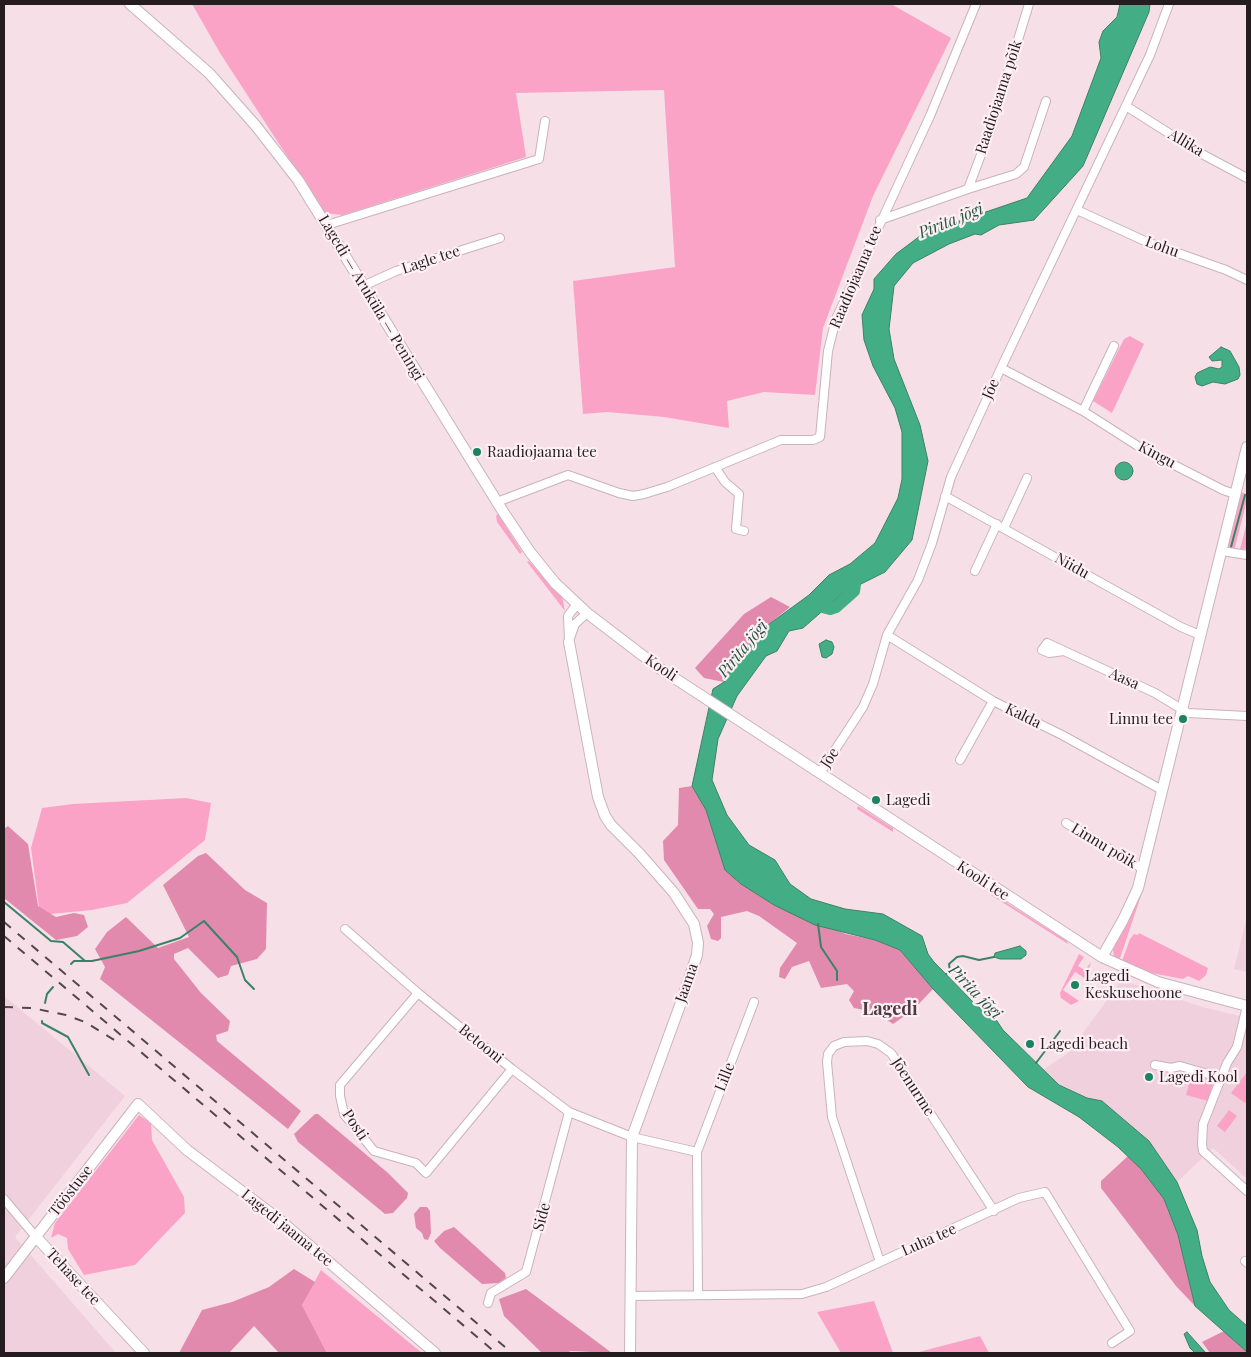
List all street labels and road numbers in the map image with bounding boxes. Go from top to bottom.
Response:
street label: Raadiojaama põik [972,38,1026,156]
street label: Allika [1165,126,1207,160]
street label: Lagedi — Aruküla — Peningi [314,212,428,384]
street label: Raadiojaama tee [826,223,886,331]
street label: Lohu [1143,233,1181,261]
street label: Lagle tee [400,242,462,278]
street label: Jõe [979,376,1003,402]
street label: Kingu [1135,438,1179,472]
street label: Niidu [1052,549,1092,583]
street label: Kooli [642,651,680,685]
street label: Aasa [1106,664,1142,694]
street label: Kalda [1002,700,1044,732]
street label: Jõe [817,745,843,771]
street label: Linnu põik [1068,819,1140,873]
street label: Kooli tee [953,857,1013,905]
street label: Jaama [672,961,702,1005]
street label: Betooni [455,1021,507,1067]
street label: Jõenurme [888,1055,938,1119]
street label: Lille [711,1060,739,1094]
street label: Posti [338,1106,372,1144]
street label: Tööstuse [45,1162,97,1220]
street label: Lagedi jaama tee [238,1186,336,1270]
street label: Side [530,1201,554,1233]
street label: Luha tee [899,1220,959,1260]
street label: Tehase tee [42,1245,104,1309]

